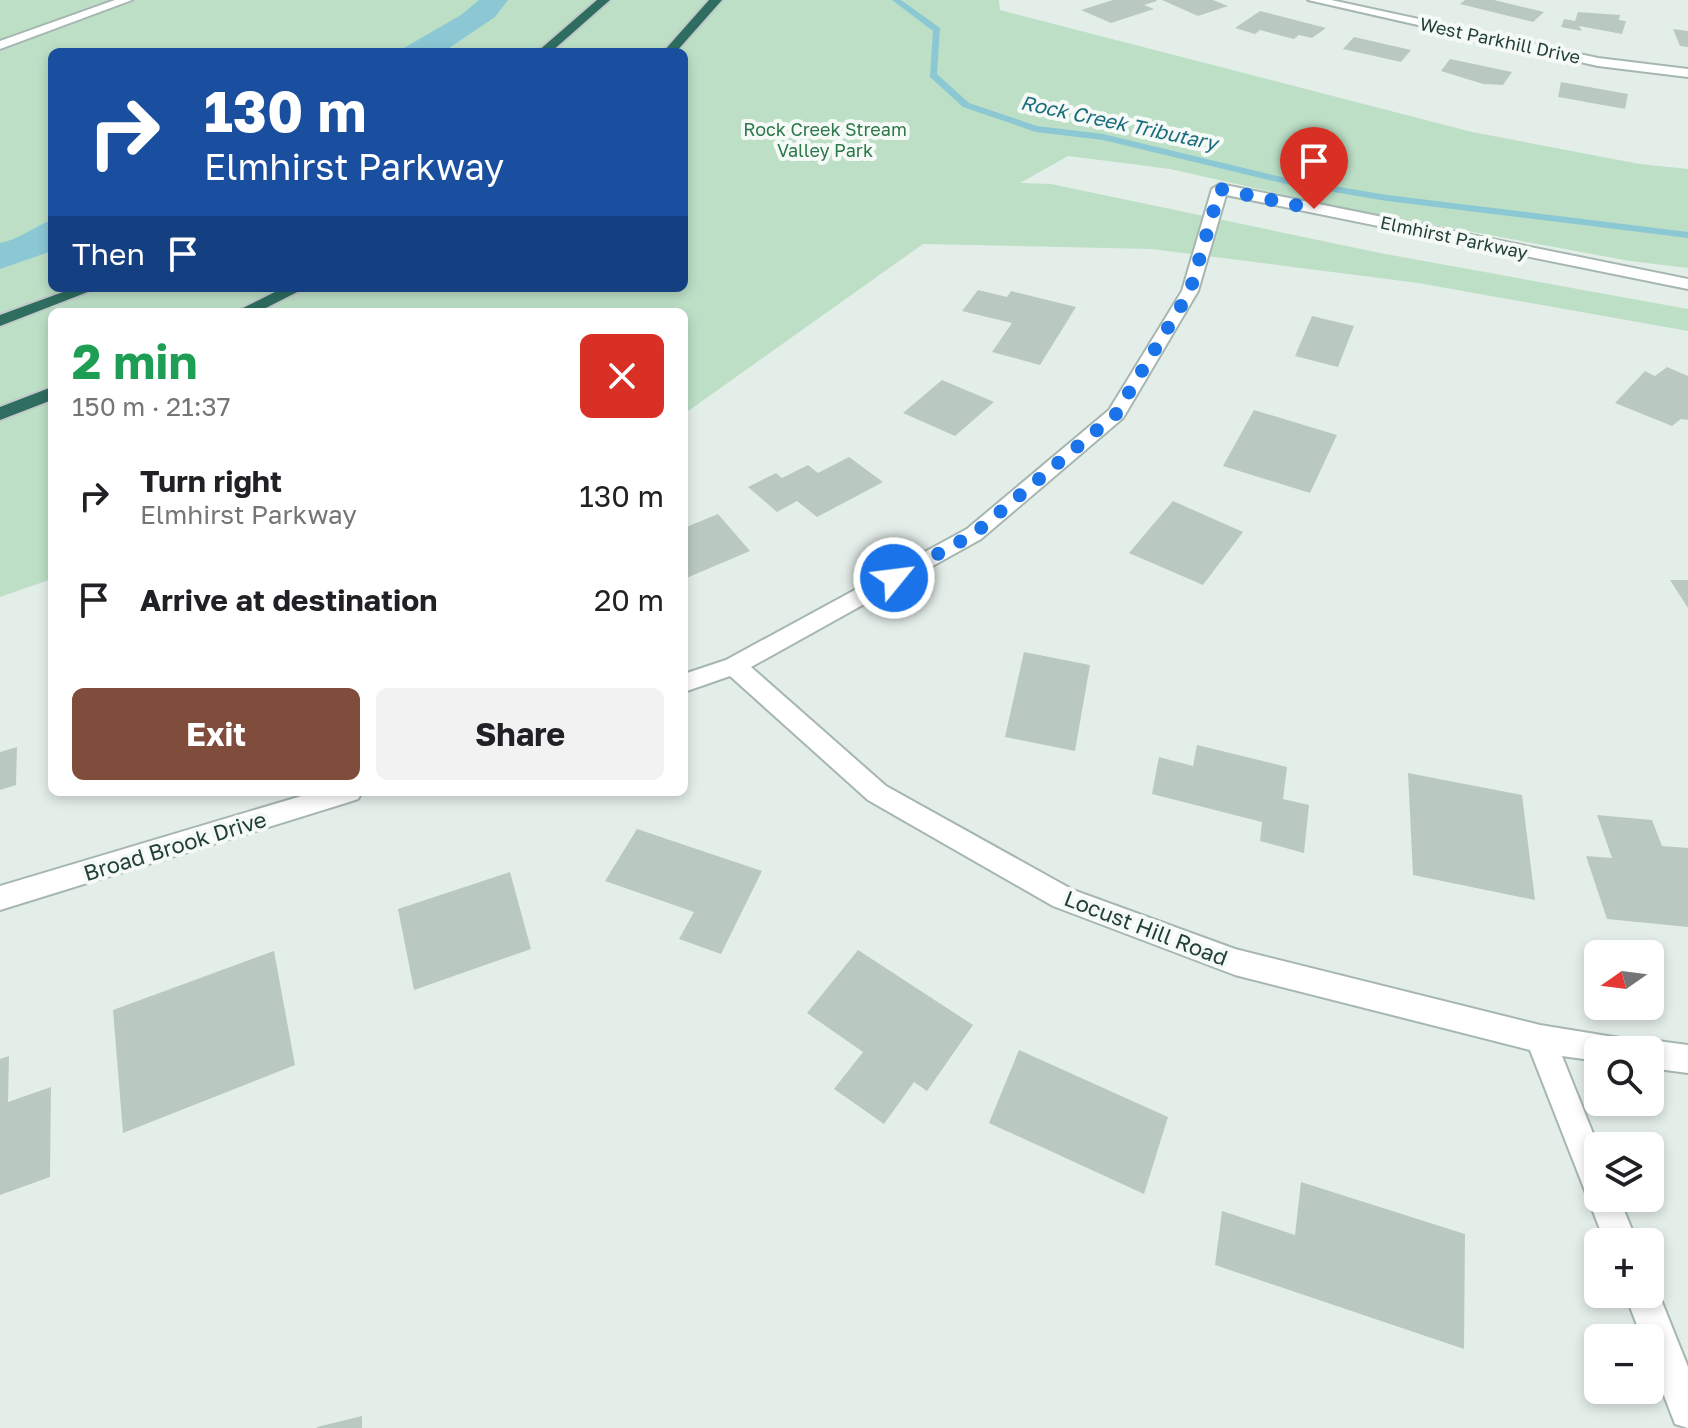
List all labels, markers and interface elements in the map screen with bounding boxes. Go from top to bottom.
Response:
street label: West Parkhill Drive [1418,12,1583,68]
text: 130 m [204,77,366,144]
icon: right [72,80,176,184]
water label: Rock Creek Tributary [1019,89,1222,156]
park label: Rock Creek Stream Valley Park [743,118,907,161]
pin [1280,127,1348,209]
icon: arrive [1292,139,1336,183]
text: Elmhirst Parkway [204,145,504,188]
street label: Elmhirst Parkway [1379,211,1530,263]
icon: arrive [161,232,205,276]
text: Then [72,236,145,272]
text: 2 min [72,332,197,390]
button: close [580,334,664,418]
text: 150 m · 21:37 [72,391,231,422]
text: Turn right [140,463,282,499]
icon: right [72,474,116,518]
text: 130 m [579,478,664,514]
text: Elmhirst Parkway [140,499,357,530]
position arrow [852,536,936,620]
icon: arrive [72,578,116,622]
text: Arrive at destination [140,582,437,618]
text: 20 m [594,582,664,618]
button: Exit [72,688,360,780]
button: Share [376,688,664,780]
street label: Broad Brook Drive [80,805,270,886]
street label: Locust Hill Road [1061,884,1232,971]
north arrow [1584,940,1664,1020]
map controls [1584,940,1664,1404]
button: search [1584,1036,1664,1116]
button: layers [1584,1132,1664,1212]
button: + [1584,1228,1664,1308]
button: − [1584,1324,1664,1404]

